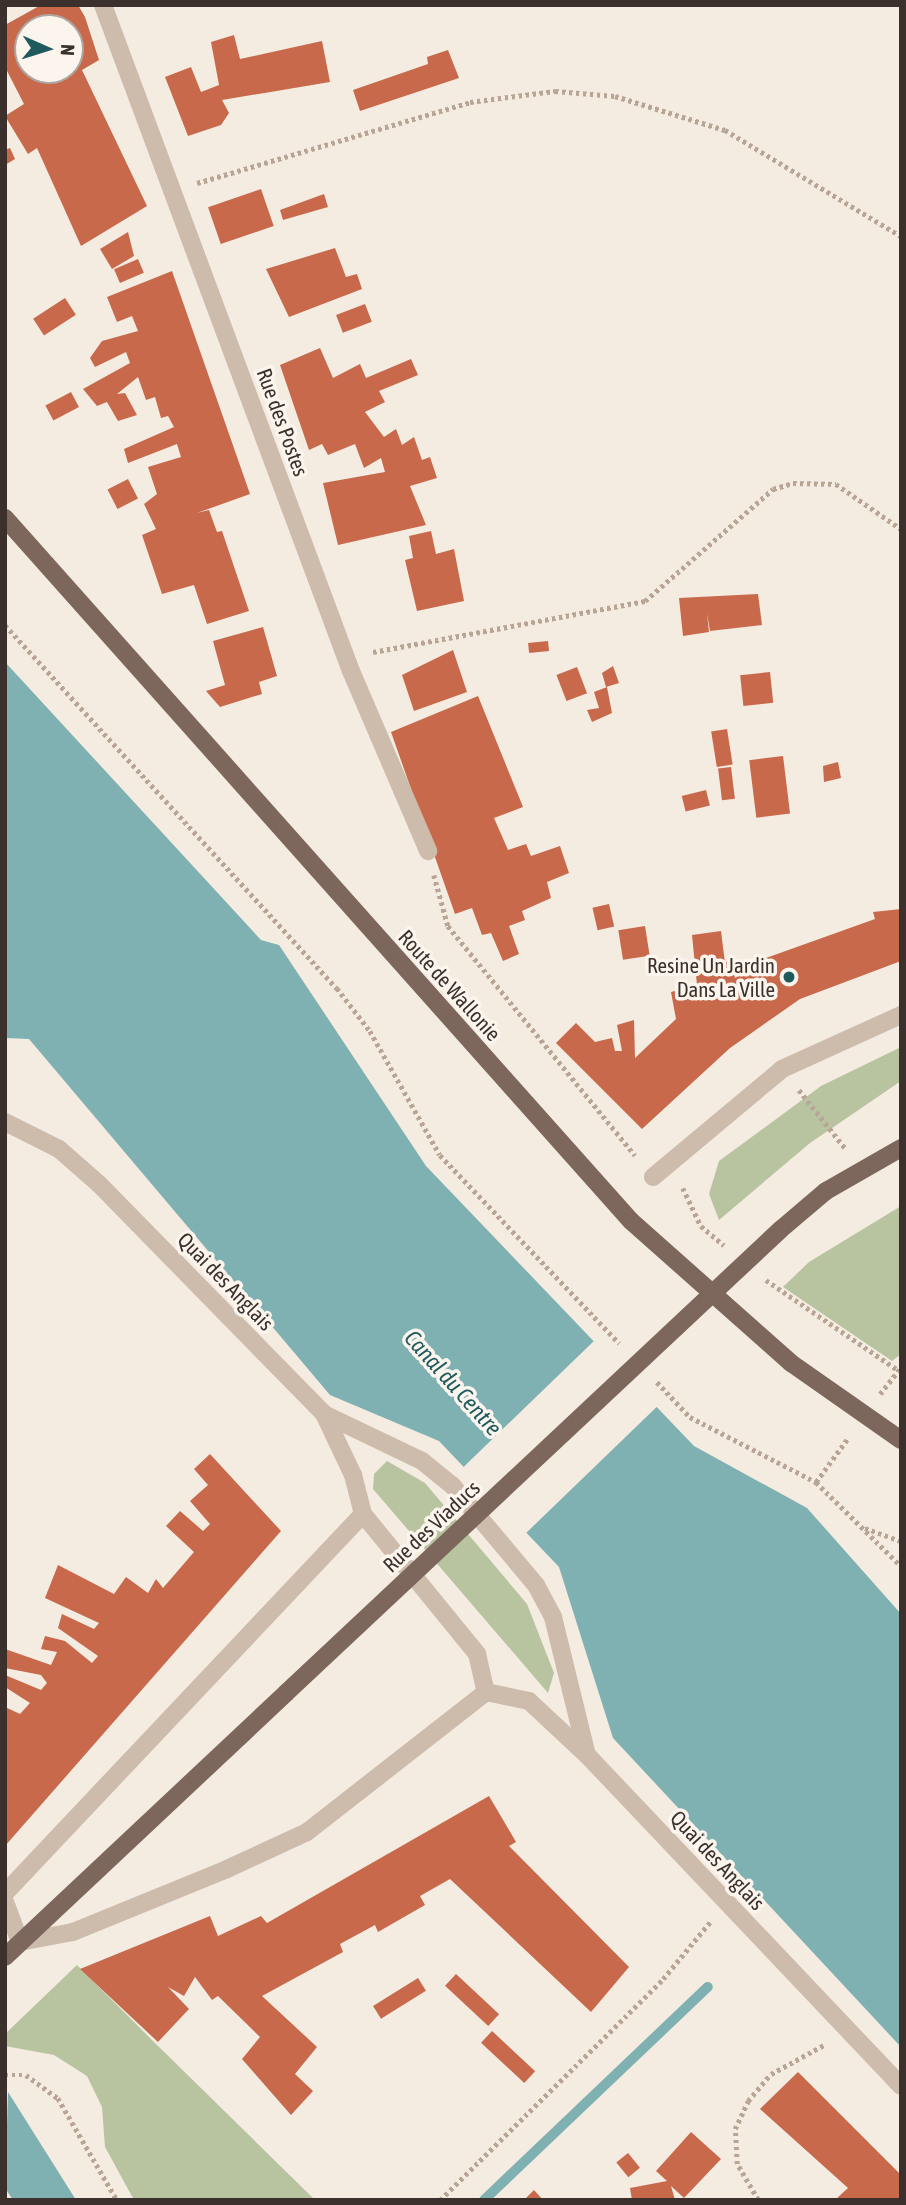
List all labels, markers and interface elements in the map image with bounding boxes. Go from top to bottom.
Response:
north arrow [14,14,84,84]
text: N [57,44,79,56]
street label: Rue des Postes [252,365,314,479]
street label: Route de Wallonie [394,924,506,1046]
place label: Resine Un Jardin Dans La Ville [647,952,775,1002]
marker: Resine Un Jardin Dans La Ville [781,969,797,985]
street label: Quai des Anglais [173,1227,279,1335]
water label: Canal du Centre [398,1325,508,1441]
street label: Rue des Viaducs [377,1475,485,1577]
street label: Quai des Anglais [666,1805,770,1915]

